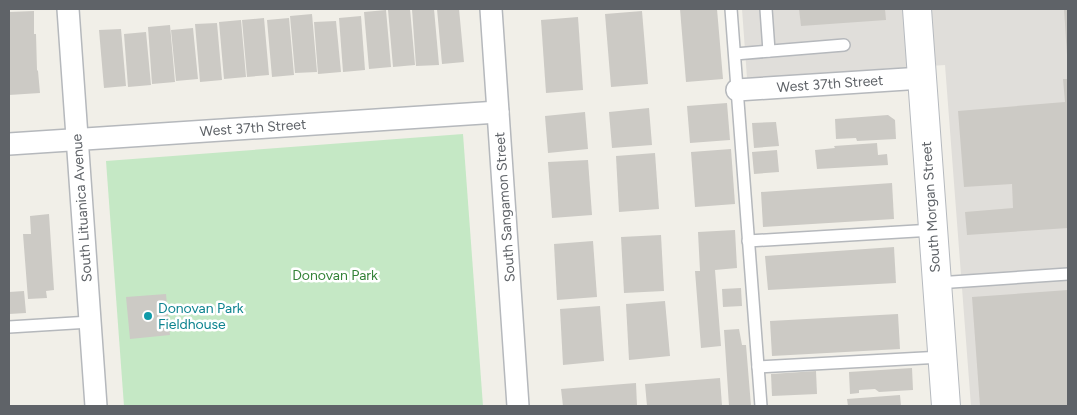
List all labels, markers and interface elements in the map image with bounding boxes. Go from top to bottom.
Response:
street label: West 37th Street [776,72,884,96]
street label: West 37th Street [199,116,307,140]
street label: South Sangamon Street [491,131,519,283]
street label: South Lituanica Avenue [68,133,96,283]
street label: South Morgan Street [918,141,944,273]
park label: Donovan Park [292,267,378,284]
place label: Donovan Park Fieldhouse [158,300,244,333]
marker: Donovan Park Fieldhouse [142,310,154,322]

